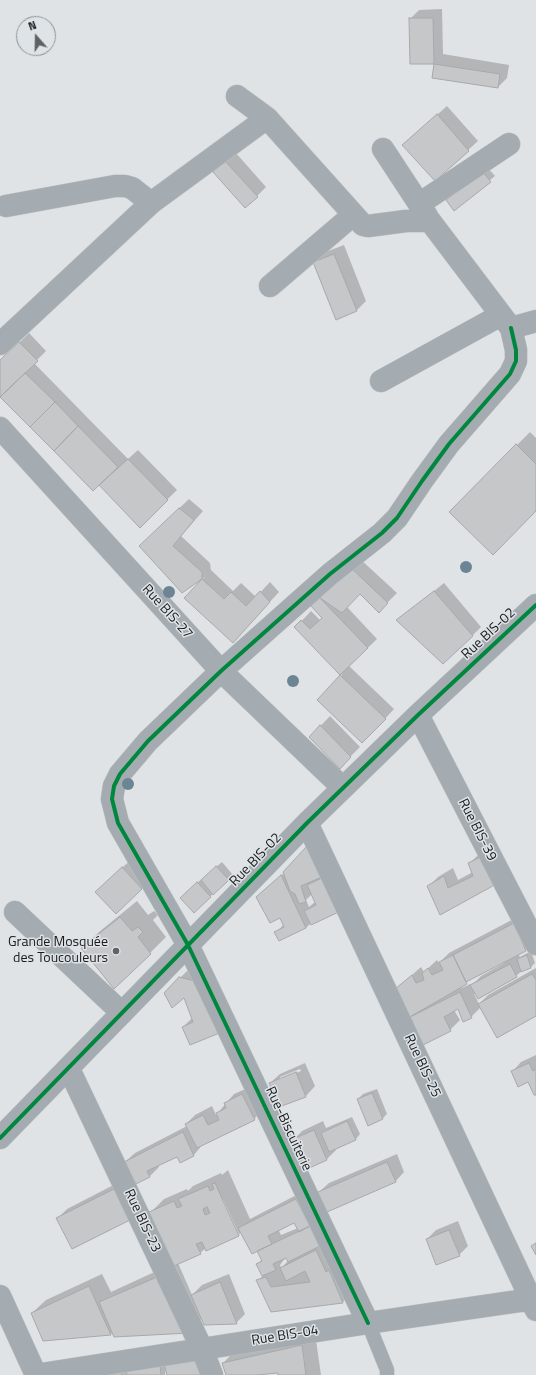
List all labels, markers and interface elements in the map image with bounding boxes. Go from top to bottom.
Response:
north arrow [16,16,56,56]
text: N [26,17,39,34]
street label: Rue BIS-27 [138,581,196,643]
street label: Rue BIS-02 [459,605,519,663]
street label: Rue BIS-39 [454,796,500,864]
street label: Rue BIS-02 [226,830,286,890]
place label: Grande Mosquée des Toucouleurs [8,935,108,968]
marker: Grande Mosquée des Toucouleurs [111,946,121,956]
street label: Rue BIS-25 [400,1032,444,1100]
street label: Rue-Biscuiterie [261,1084,315,1174]
street label: Rue BIS-23 [120,1187,164,1255]
street label: Rue BIS-04 [250,1322,320,1350]

